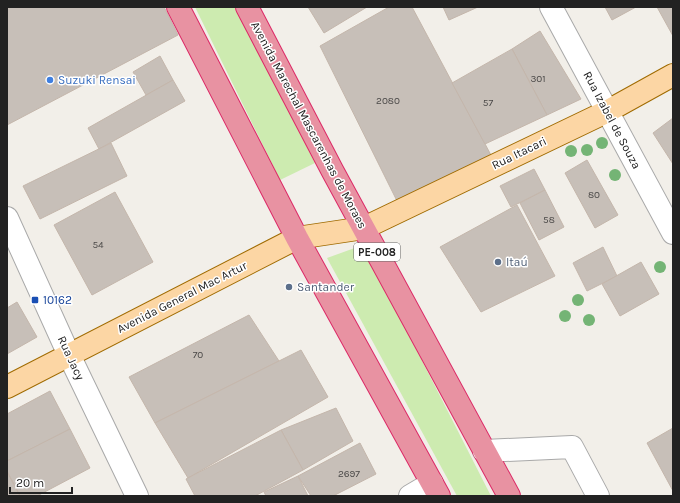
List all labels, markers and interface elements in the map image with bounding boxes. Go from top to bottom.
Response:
street label: Avenida Marechal Mascarenhas de Moraes [248,19,370,231]
street label: Rua Izabel de Souza [580,69,644,171]
place label: Suzuki Rensai [58,73,136,87]
house number: 301 [530,73,546,85]
marker: Suzuki Rensai [45,75,55,85]
house number: 2080 [376,95,400,107]
house number: 57 [483,97,493,109]
street label: Rua Itacari [489,134,549,172]
house number: 80 [588,189,600,201]
house number: 58 [543,214,555,226]
house number: 54 [92,239,104,251]
road number: PE-008 [354,243,400,261]
place label: Itaú [506,255,528,269]
marker: Itaú [493,257,503,267]
street label: Avenida General Mac Artur [115,258,250,336]
place label: Santander [297,280,355,294]
marker: Santander [284,282,294,292]
place label: 10162 [43,293,72,307]
marker: 10162 [30,295,40,305]
street label: Rua Jacy [55,334,88,383]
house number: 70 [193,349,203,361]
house number: 2697 [338,468,360,480]
scale bar [10,469,72,495]
text: 20 m [16,476,44,490]

